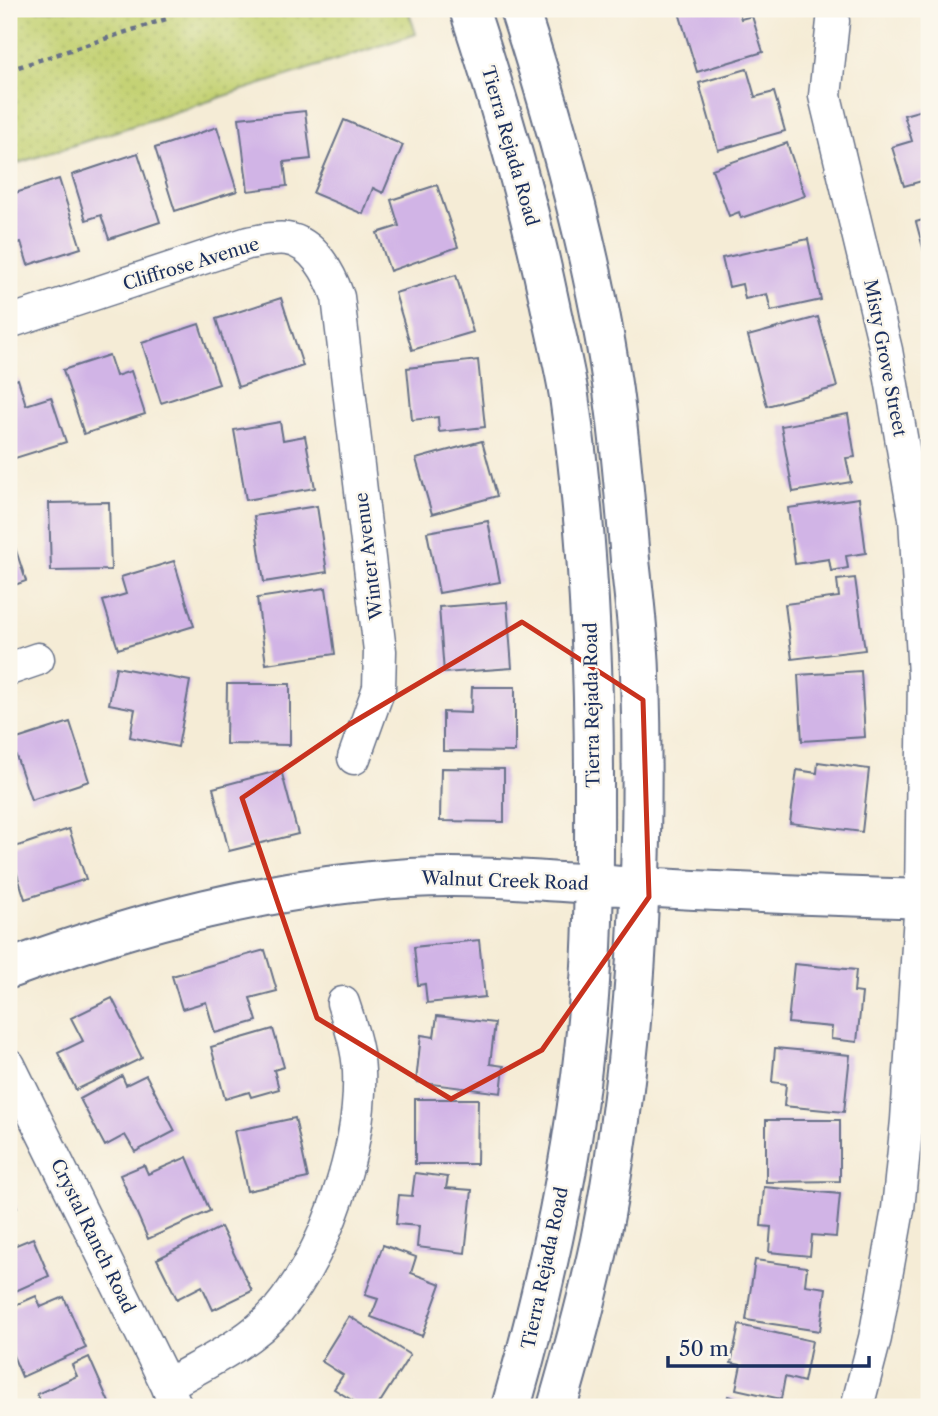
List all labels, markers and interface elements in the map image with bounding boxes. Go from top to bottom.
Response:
street label: Tierra Rejada Road [477,64,543,228]
street label: Cliffrose Avenue [120,233,262,295]
street label: Misty Grove Street [859,278,911,439]
street label: Winter Avenue [350,491,388,622]
street label: Tierra Rejada Road [580,622,604,788]
street label: Walnut Creek Road [420,867,589,895]
street label: Crystal Ranch Road [46,1155,140,1317]
street label: Tierra Rejada Road [517,1185,573,1351]
scale bar [668,1325,870,1369]
text: 50 m [679,1336,729,1361]

